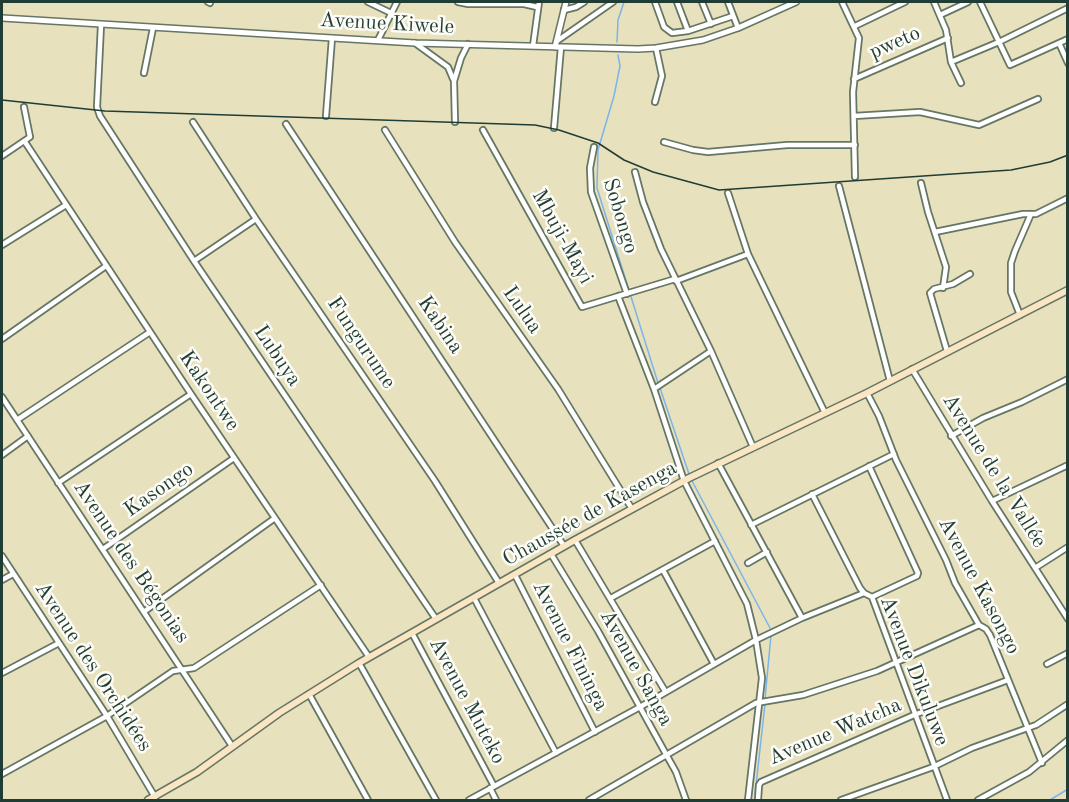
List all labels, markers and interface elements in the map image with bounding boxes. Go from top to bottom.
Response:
street label: Avenue Kiwele [319,8,455,40]
street label: pweto [866,21,924,65]
street label: Sobongo [597,175,643,257]
street label: Mbuji-Mayi [526,185,598,289]
street label: Lulua [497,281,547,339]
street label: Kabina [412,291,468,359]
street label: Fungurume [321,292,401,394]
street label: Lubuya [248,321,306,391]
street label: Kakontwe [173,346,245,436]
street label: Avenue de la Vallée [937,389,1051,553]
street label: Chaussée de Kasenga [499,456,681,572]
street label: Kasongo [119,457,199,523]
street label: Avenue des Bégonias [67,476,195,648]
street label: Avenue Kasongo [932,513,1026,659]
street label: Avenue des Orchidées [29,577,157,757]
street label: Avenue Fininga [526,577,614,715]
street label: Avenue Dikuluwe [874,592,954,750]
street label: Avenue Sanga [594,605,678,731]
street label: Avenue Muteko [423,633,511,769]
street label: Avenue Watcha [765,693,905,771]

